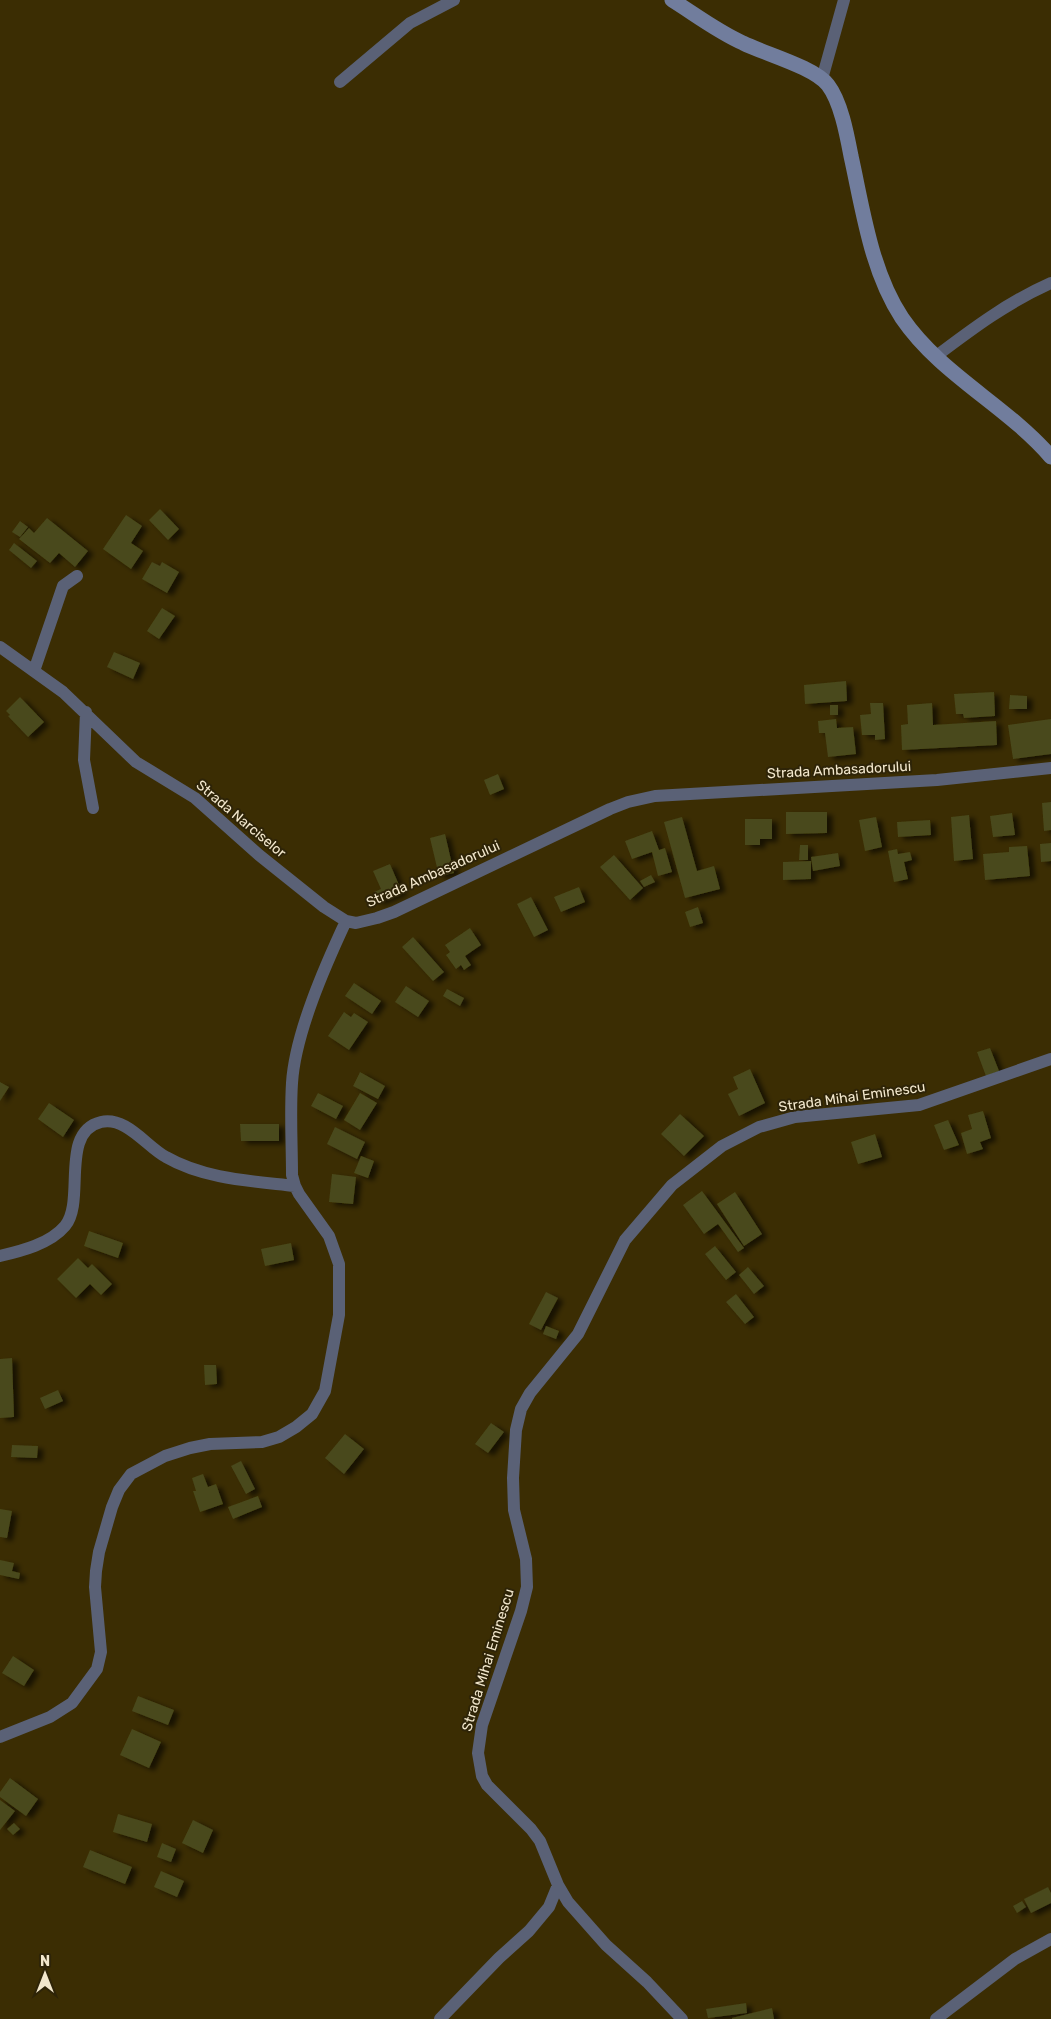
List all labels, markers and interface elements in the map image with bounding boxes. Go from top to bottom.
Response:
street label: Strada Ambasadorului [766,758,912,782]
street label: Strada Narciselor [193,776,290,862]
street label: Strada Ambasadorului [364,837,502,911]
street label: Strada Mihai Eminescu [777,1078,927,1116]
street label: Strada Mihai Eminescu [458,1587,518,1733]
north arrow [20,1949,70,1999]
text: N [40,1953,50,1970]

